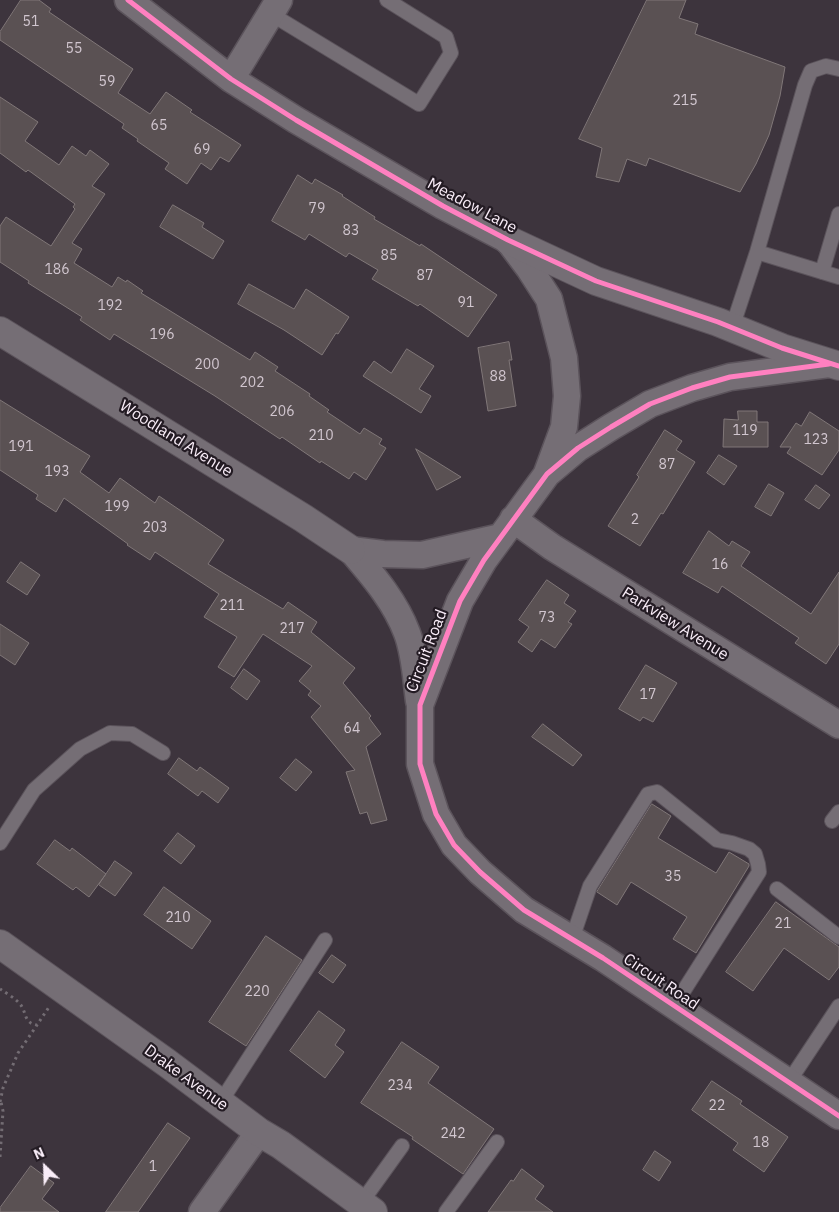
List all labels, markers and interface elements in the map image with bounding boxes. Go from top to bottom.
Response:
house number: 51 [23,14,39,30]
house number: 55 [66,41,82,57]
house number: 59 [99,74,115,90]
house number: 215 [672,93,698,109]
house number: 65 [151,118,167,134]
house number: 69 [194,142,210,158]
street label: Meadow Lane [424,174,520,238]
house number: 79 [309,201,325,217]
house number: 83 [343,223,359,239]
house number: 85 [381,248,397,264]
house number: 186 [44,262,70,278]
house number: 87 [417,268,433,284]
house number: 91 [458,295,474,311]
house number: 192 [97,298,123,314]
house number: 196 [149,327,175,343]
house number: 200 [194,357,220,373]
house number: 88 [490,369,506,385]
house number: 202 [239,375,265,391]
street label: Woodland Avenue [116,396,236,482]
house number: 206 [269,404,295,420]
house number: 119 [732,423,758,439]
house number: 210 [308,428,334,444]
house number: 123 [803,432,829,448]
house number: 191 [8,439,34,455]
house number: 87 [659,457,675,473]
house number: 193 [44,464,70,480]
house number: 199 [104,499,130,515]
house number: 2 [631,512,639,528]
house number: 203 [142,520,168,536]
house number: 16 [712,557,728,573]
street label: Parkview Avenue [618,583,732,665]
house number: 211 [219,598,245,614]
street label: Circuit Road [402,607,452,695]
house number: 73 [539,610,555,626]
house number: 217 [279,621,305,637]
house number: 17 [640,687,656,703]
house number: 64 [344,721,360,737]
house number: 35 [665,869,681,885]
house number: 210 [165,910,191,926]
house number: 21 [775,916,791,932]
street label: Circuit Road [620,950,702,1014]
house number: 220 [244,984,270,1000]
street label: Drake Avenue [140,1041,232,1115]
house number: 234 [387,1078,413,1094]
house number: 22 [709,1098,725,1114]
house number: 242 [440,1126,466,1142]
house number: 18 [753,1135,769,1151]
north arrow [20,1142,70,1192]
text: N [31,1143,47,1164]
house number: 1 [149,1159,157,1175]

